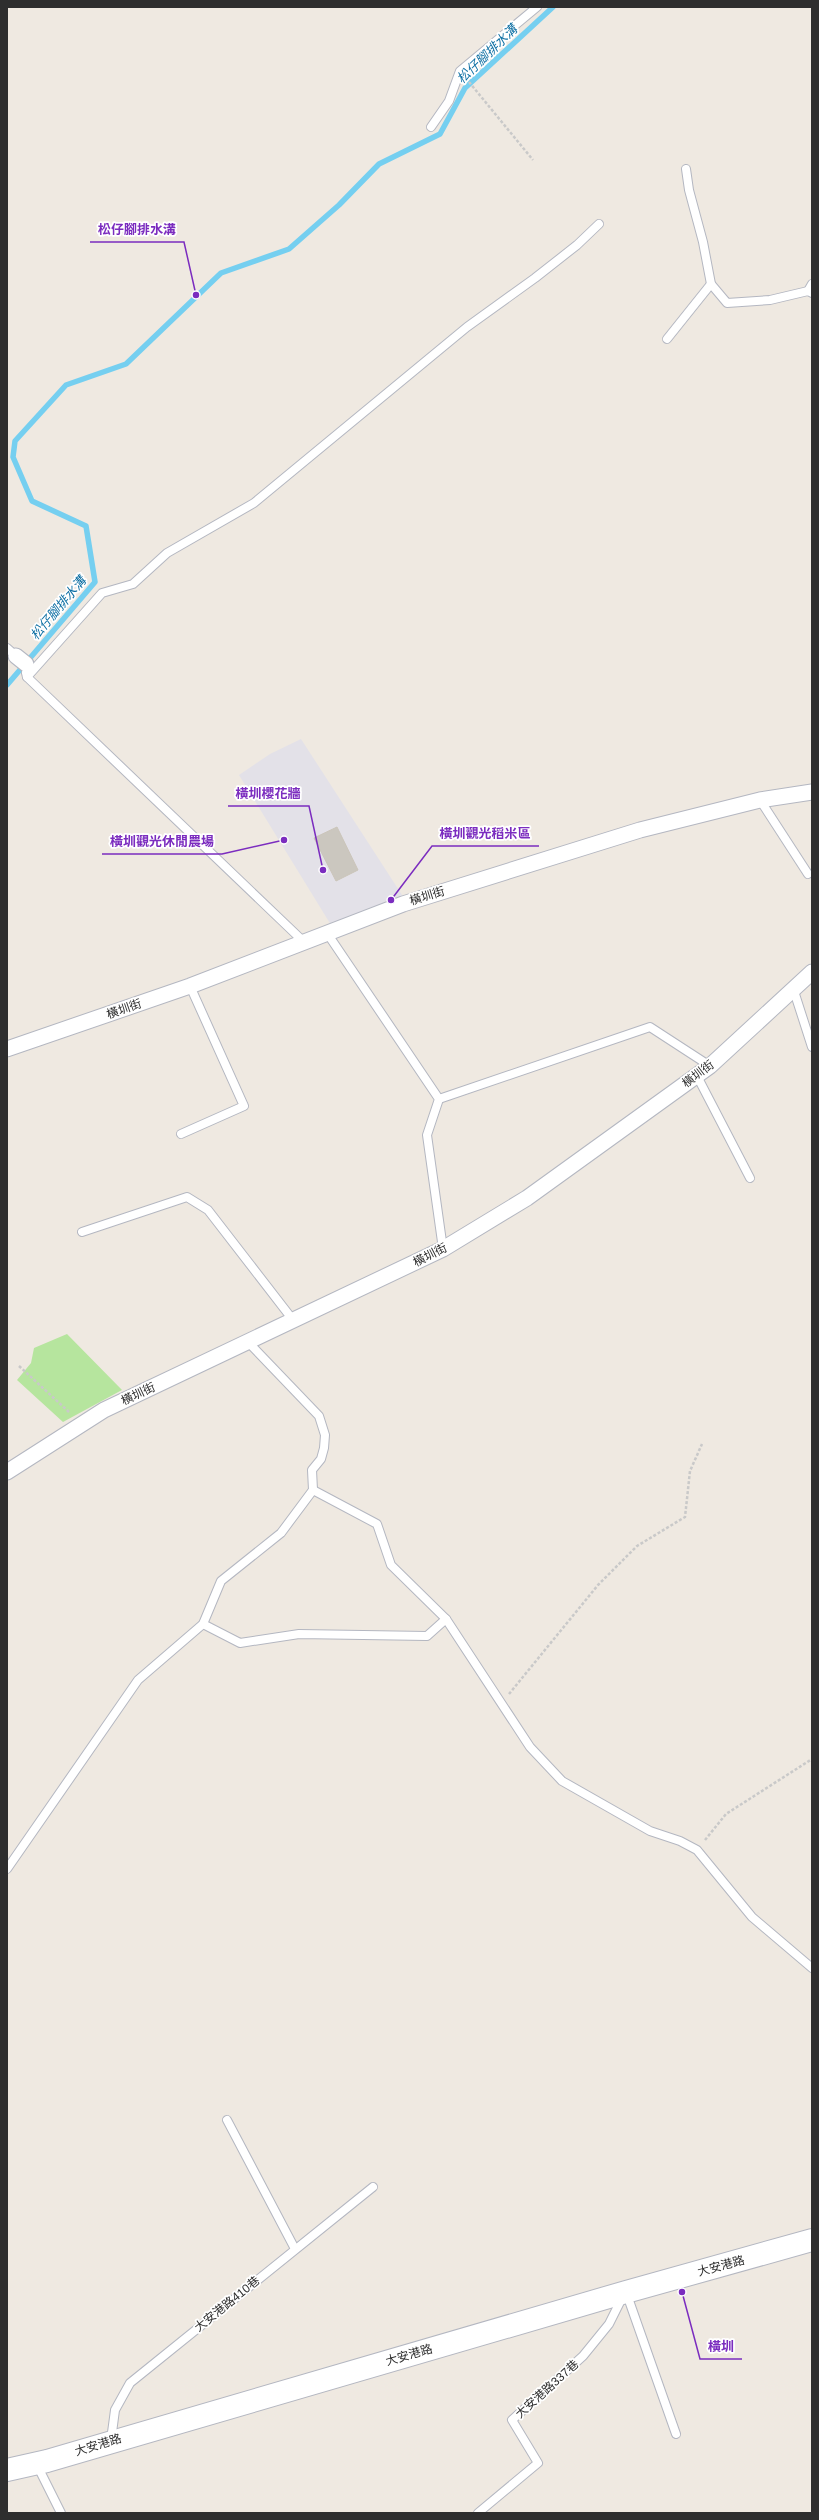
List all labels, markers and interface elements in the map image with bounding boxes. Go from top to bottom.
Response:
water label: 松仔腳排水溝 [454,20,522,86]
callout: 松仔腳排水溝 [90,217,184,242]
text: 松仔腳排水溝 [98,222,176,237]
water label: 松仔腳排水溝 [27,572,90,643]
callout: 橫圳櫻花牆 [228,781,309,806]
text: 橫圳櫻花牆 [235,786,301,801]
callout: 橫圳觀光稻米區 [432,821,539,846]
text: 橫圳觀光稻米區 [439,826,531,841]
callout: 橫圳觀光休閒農場 [102,829,222,854]
text: 橫圳觀光休閒農場 [110,834,214,849]
street label: 橫圳街 [408,884,446,908]
street label: 橫圳街 [105,997,143,1021]
street label: 橫圳街 [679,1058,717,1090]
street label: 橫圳街 [411,1241,449,1269]
street label: 橫圳街 [119,1380,157,1408]
street label: 大安港路 [696,2253,746,2279]
street label: 大安港路410巷 [191,2273,263,2335]
callout: 橫圳 [700,2334,742,2359]
text: 橫圳 [708,2339,734,2354]
street label: 大安港路 [384,2342,434,2368]
street label: 大安港路337巷 [513,2357,581,2421]
street label: 大安港路 [73,2431,123,2459]

